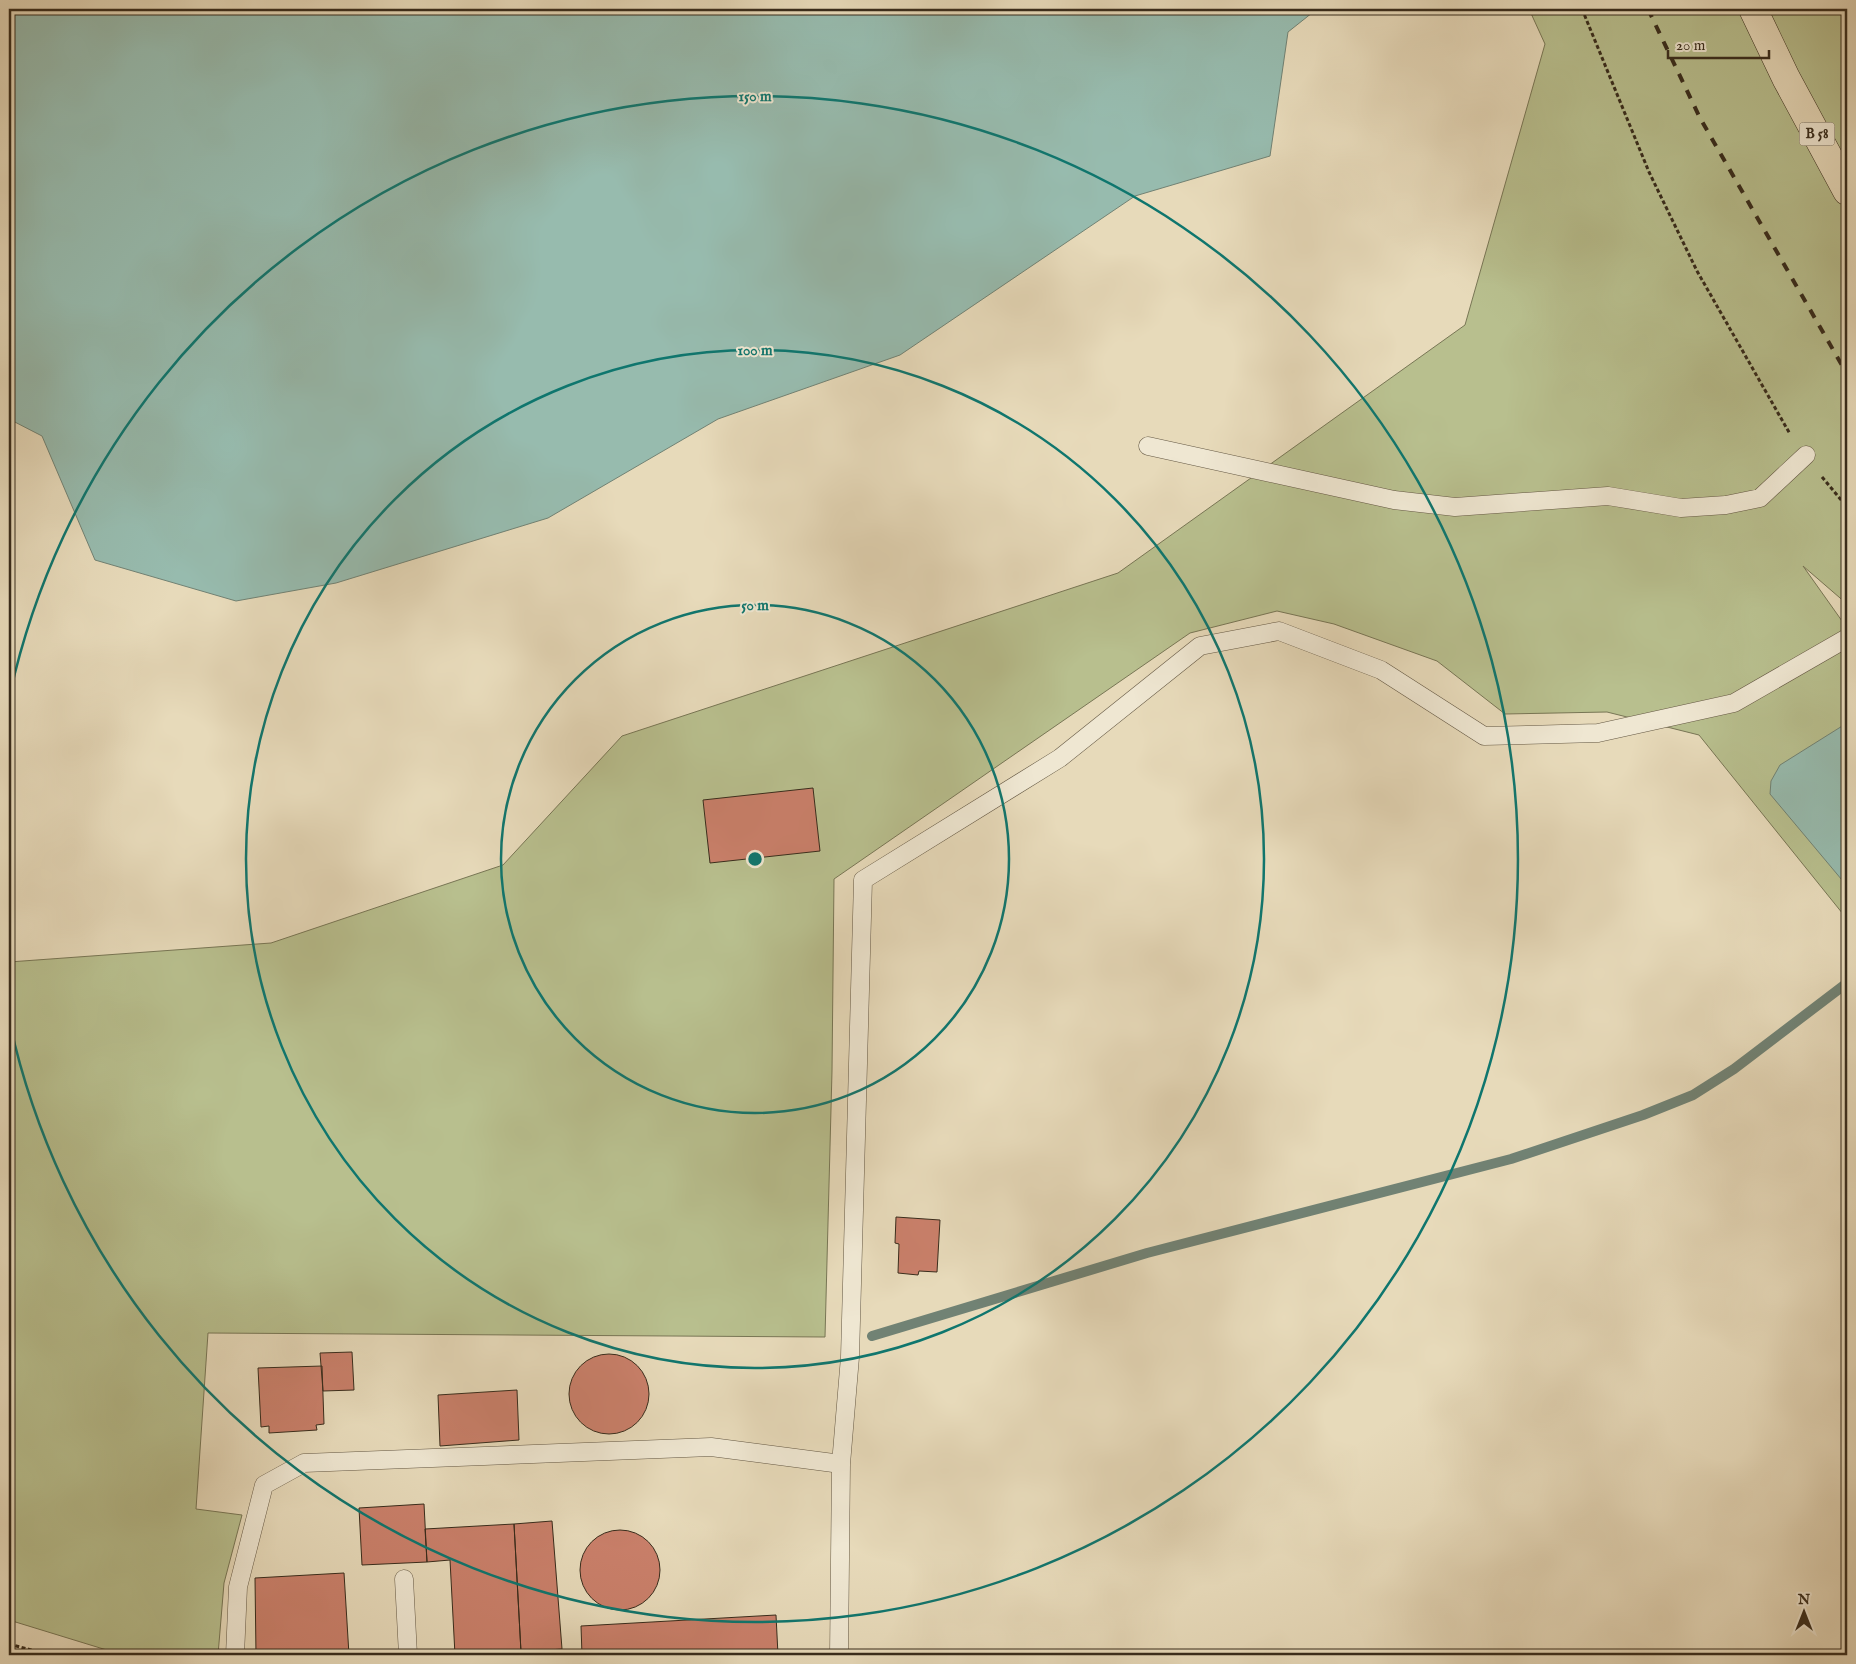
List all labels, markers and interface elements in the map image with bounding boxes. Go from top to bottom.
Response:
scale bar [1668,28,1770,60]
text: 20 m [1676,36,1706,55]
text: 150 m [738,87,772,106]
road number: B 58 [1800,122,1834,146]
text: 100 m [737,341,773,360]
text: 50 m [741,596,769,615]
centre of rings [746,850,764,868]
north arrow [1778,1586,1828,1636]
text: N [1797,1591,1810,1609]

